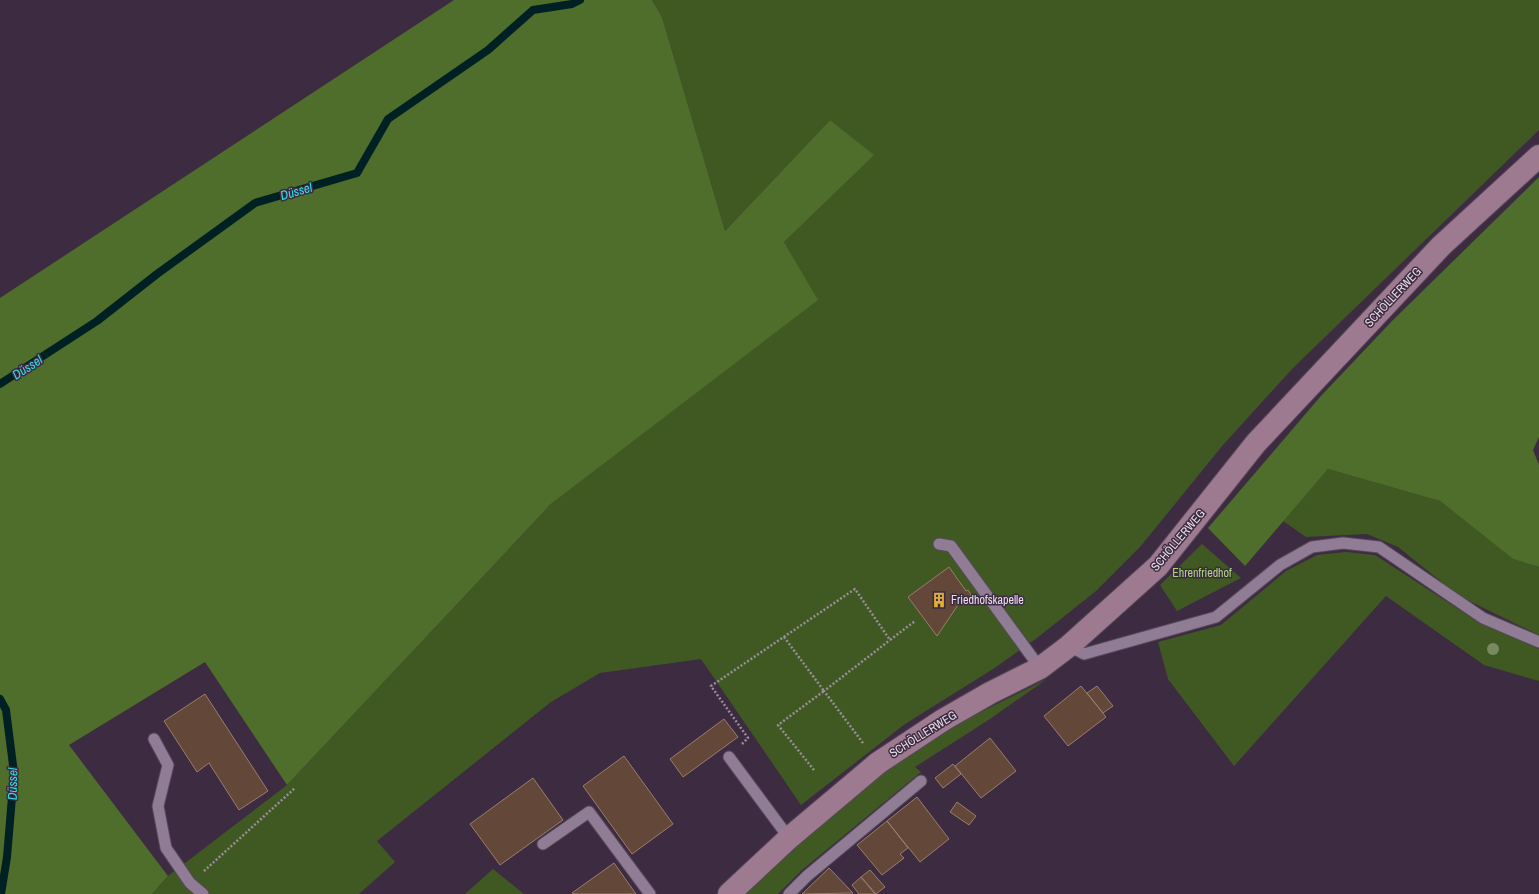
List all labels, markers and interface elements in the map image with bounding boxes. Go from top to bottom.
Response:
water label: Düssel [278,179,315,204]
street label: SCHÖLLERWEG [1360,263,1425,330]
water label: Düssel [9,351,46,383]
street label: SCHÖLLERWEG [1147,505,1209,574]
park label: Ehrenfriedhof [1172,565,1232,581]
building icon: Friedhofskapelle [930,591,948,609]
place label: Friedhofskapelle [951,592,1024,608]
street label: SCHÖLLERWEG [886,706,960,761]
water label: Düssel [4,767,21,800]

